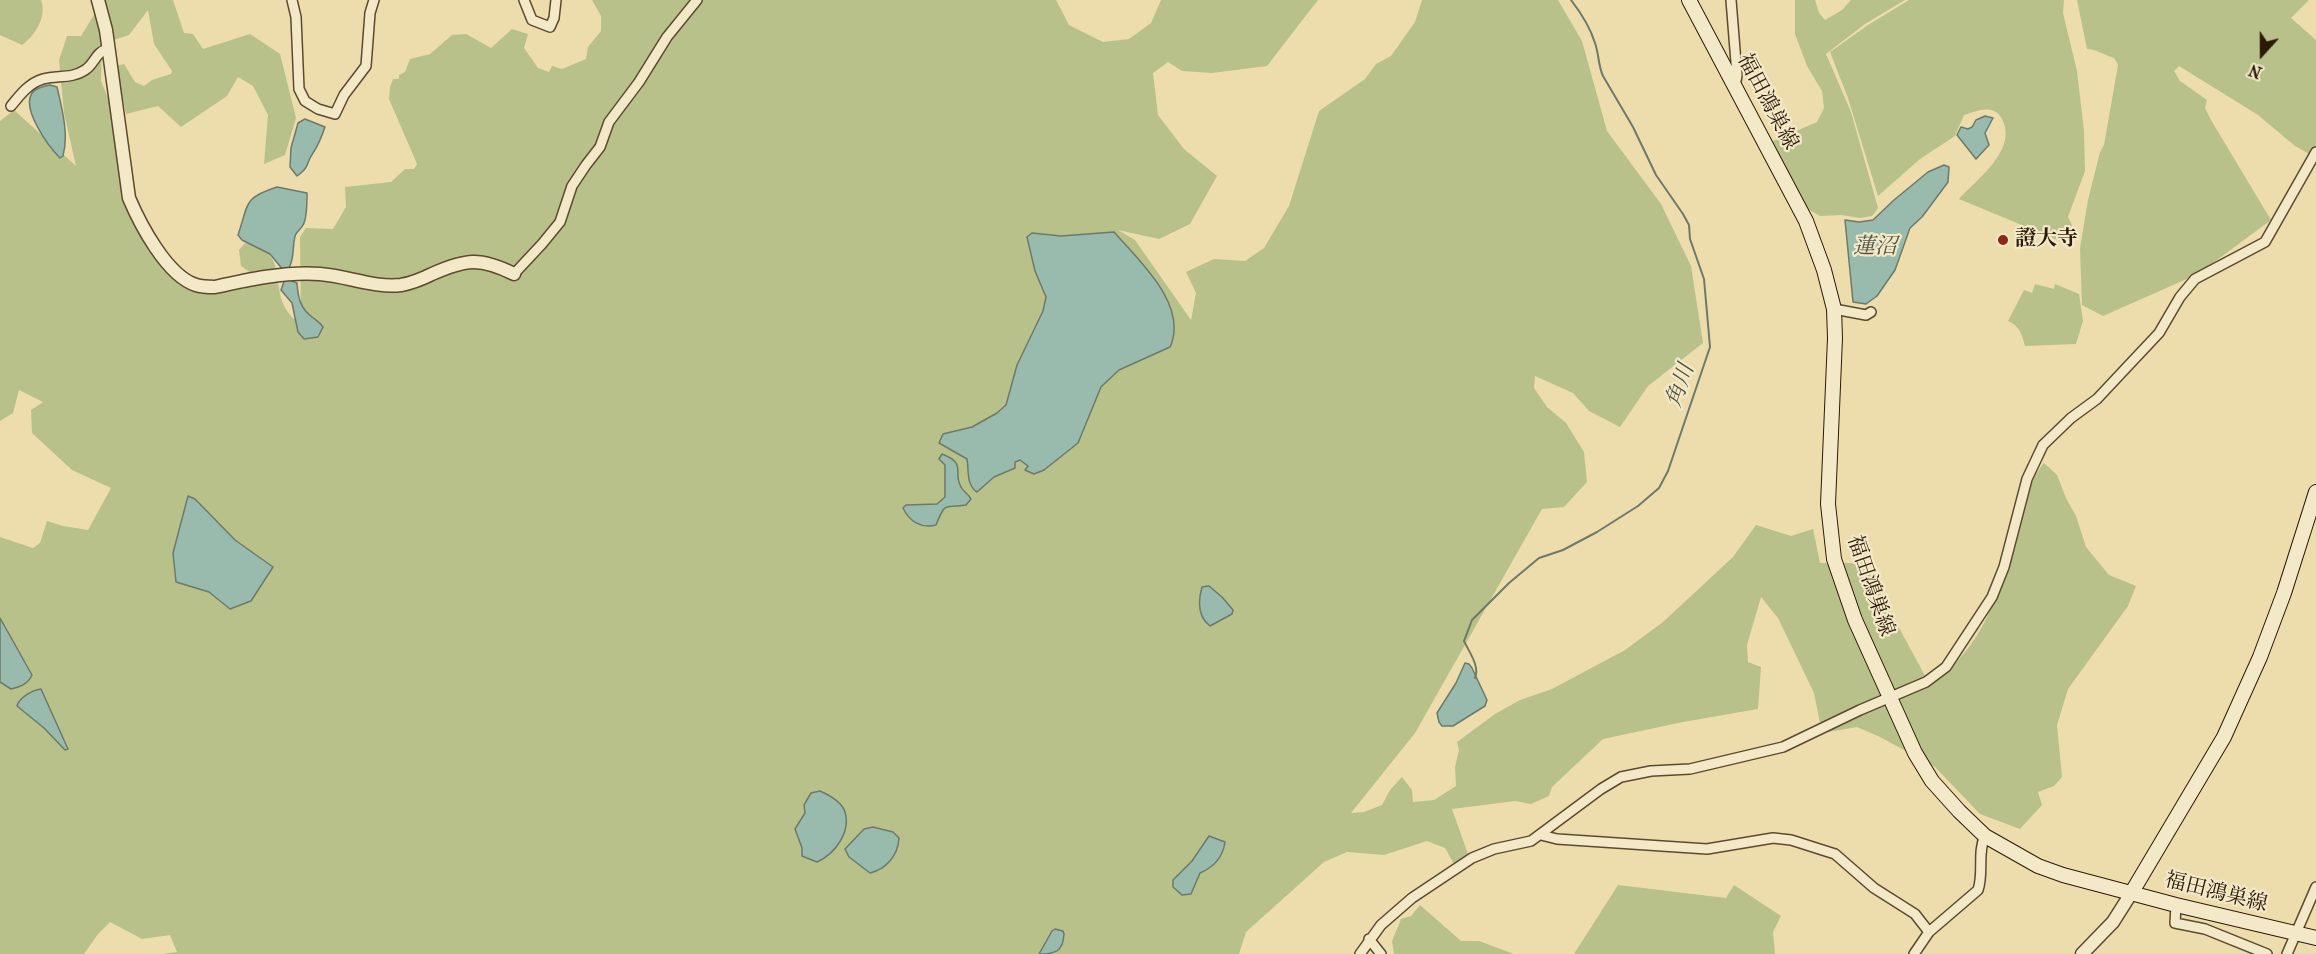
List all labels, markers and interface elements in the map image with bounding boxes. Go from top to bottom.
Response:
north arrow [2232,24,2292,84]
street label: 福田鴻巣線 [1731,50,1803,154]
text: N [2246,60,2264,82]
place label: 證大寺 [2015,227,2078,253]
marker: 證大寺 [1996,233,2010,247]
water label: 蓮沼 [1853,235,1897,261]
water label: 角川 [1661,361,1701,411]
street label: 福田鴻巣線 [1841,532,1899,640]
street label: 福田鴻巣線 [2162,868,2270,918]

